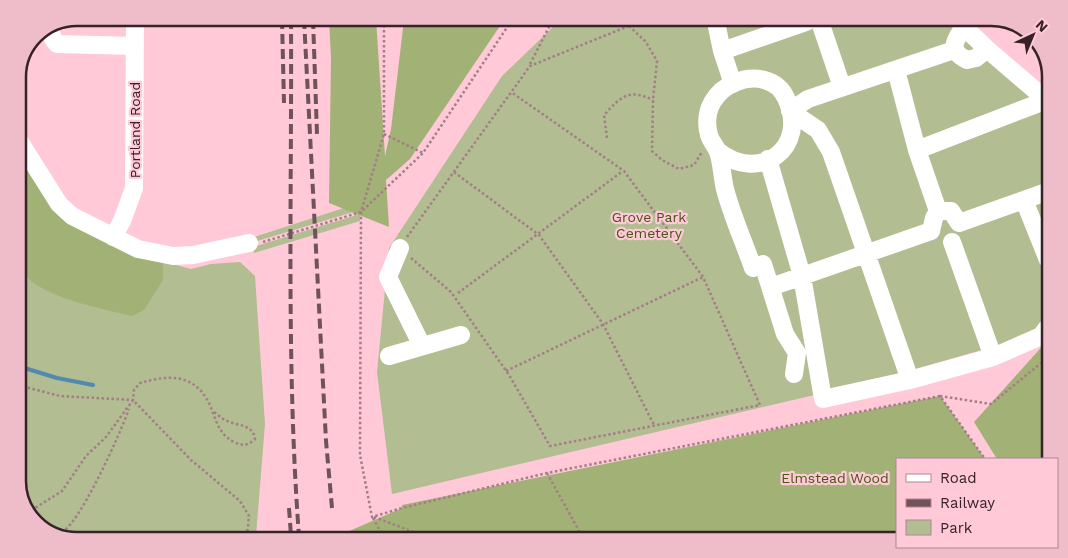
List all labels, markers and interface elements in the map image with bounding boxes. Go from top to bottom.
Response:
north arrow [1008,10,1058,60]
text: N [1033,16,1051,35]
street label: Portland Road [127,82,143,178]
park label: Grove Park Cemetery [612,209,686,241]
legend [896,458,1058,548]
text: Road [940,469,977,487]
park label: Elmstead Wood [781,470,889,486]
text: Railway [940,494,995,512]
text: Park [940,519,973,537]

